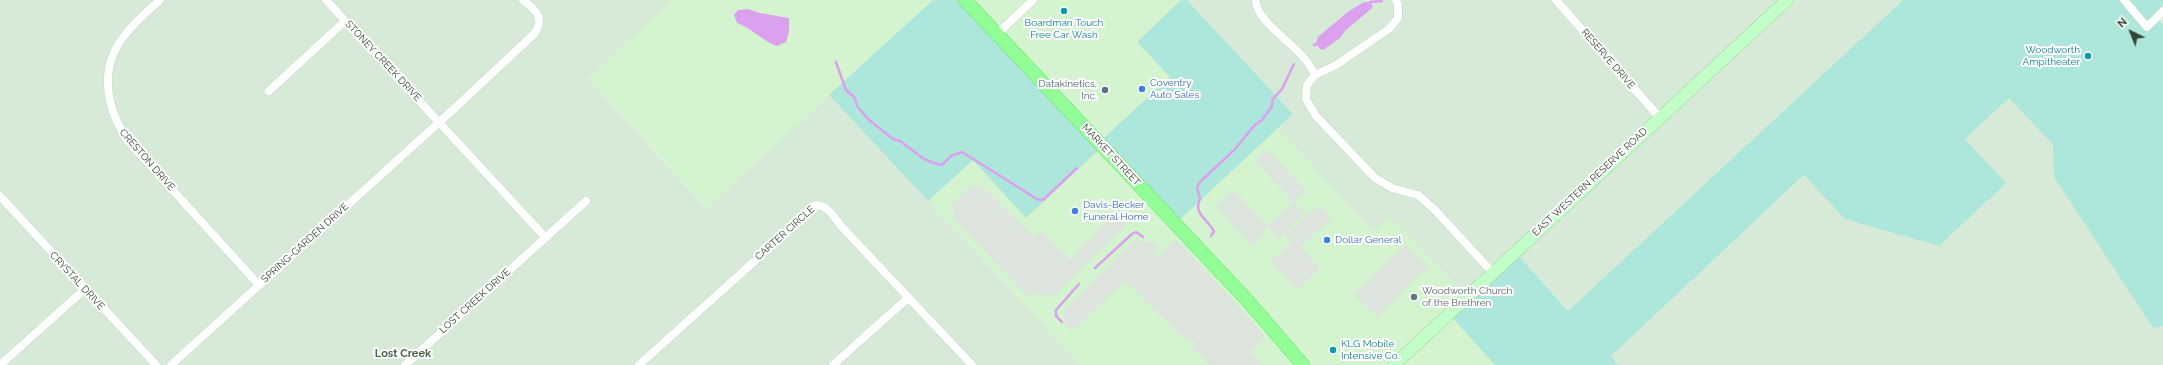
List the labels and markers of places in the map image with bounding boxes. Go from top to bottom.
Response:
marker: Boardman Touch Free Car Wash [1059,6,1069,16]
place label: Boardman Touch Free Car Wash [1025,17,1103,40]
place label: Woodworth Ampitheater [2023,44,2080,68]
marker: Woodworth Ampitheater [2083,51,2093,61]
place label: Coventry Auto Sales [1150,77,1199,100]
place label: Datakinetics, Inc. [1038,78,1097,102]
marker: Coventry Auto Sales [1137,84,1147,94]
marker: Datakinetics, Inc. [1100,85,1110,95]
place label: Davis-Becker Funeral Home [1083,199,1149,222]
marker: Davis-Becker Funeral Home [1070,206,1080,216]
place label: Dollar General [1335,234,1401,246]
marker: Dollar General [1322,235,1332,245]
place label: Woodworth Church of the Brethren [1422,285,1512,308]
marker: Woodworth Church of the Brethren [1409,292,1419,302]
place label: KLG Mobile Intensive Co. [1341,338,1399,362]
marker: KLG Mobile Intensive Co. [1328,345,1338,355]

